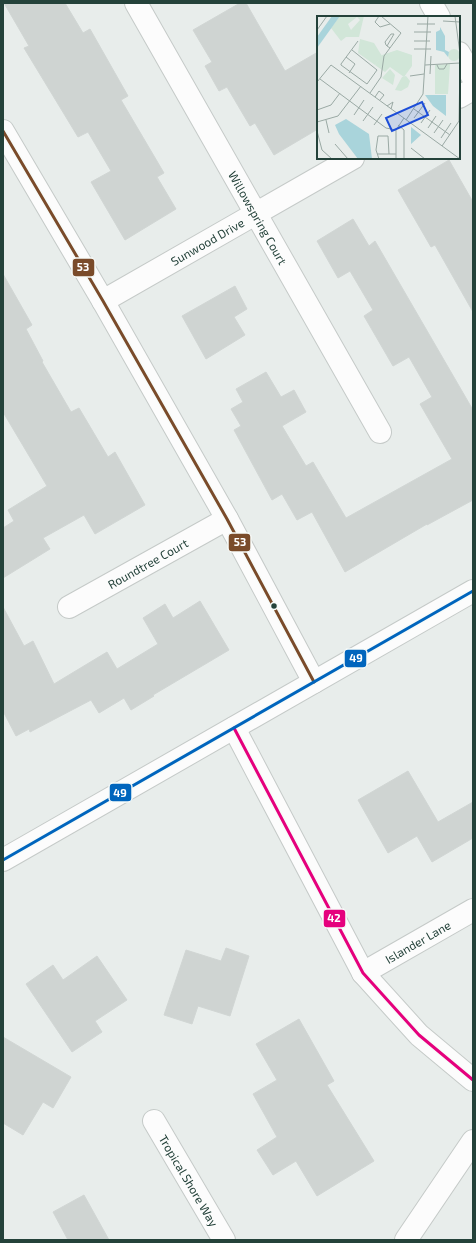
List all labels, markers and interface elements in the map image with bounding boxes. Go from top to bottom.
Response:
inset map [317,16,460,159]
street label: Willowspring Court [226,168,290,267]
street label: Sunwood Drive [168,215,246,268]
line badge: 53 [72,258,95,277]
text: 53 [77,260,89,273]
line badge: 53 [228,533,251,552]
street label: Roundtree Court [105,535,191,591]
text: 53 [234,535,246,548]
unlabelled marker [269,601,279,611]
line badge: 49 [344,649,367,668]
text: 49 [349,651,363,664]
line badge: 49 [109,783,132,802]
text: 49 [113,786,127,799]
line badge: 42 [323,909,346,928]
text: 42 [327,911,341,924]
street label: Islander Lane [382,917,453,966]
street label: Tropical Shore Way [157,1132,222,1229]

